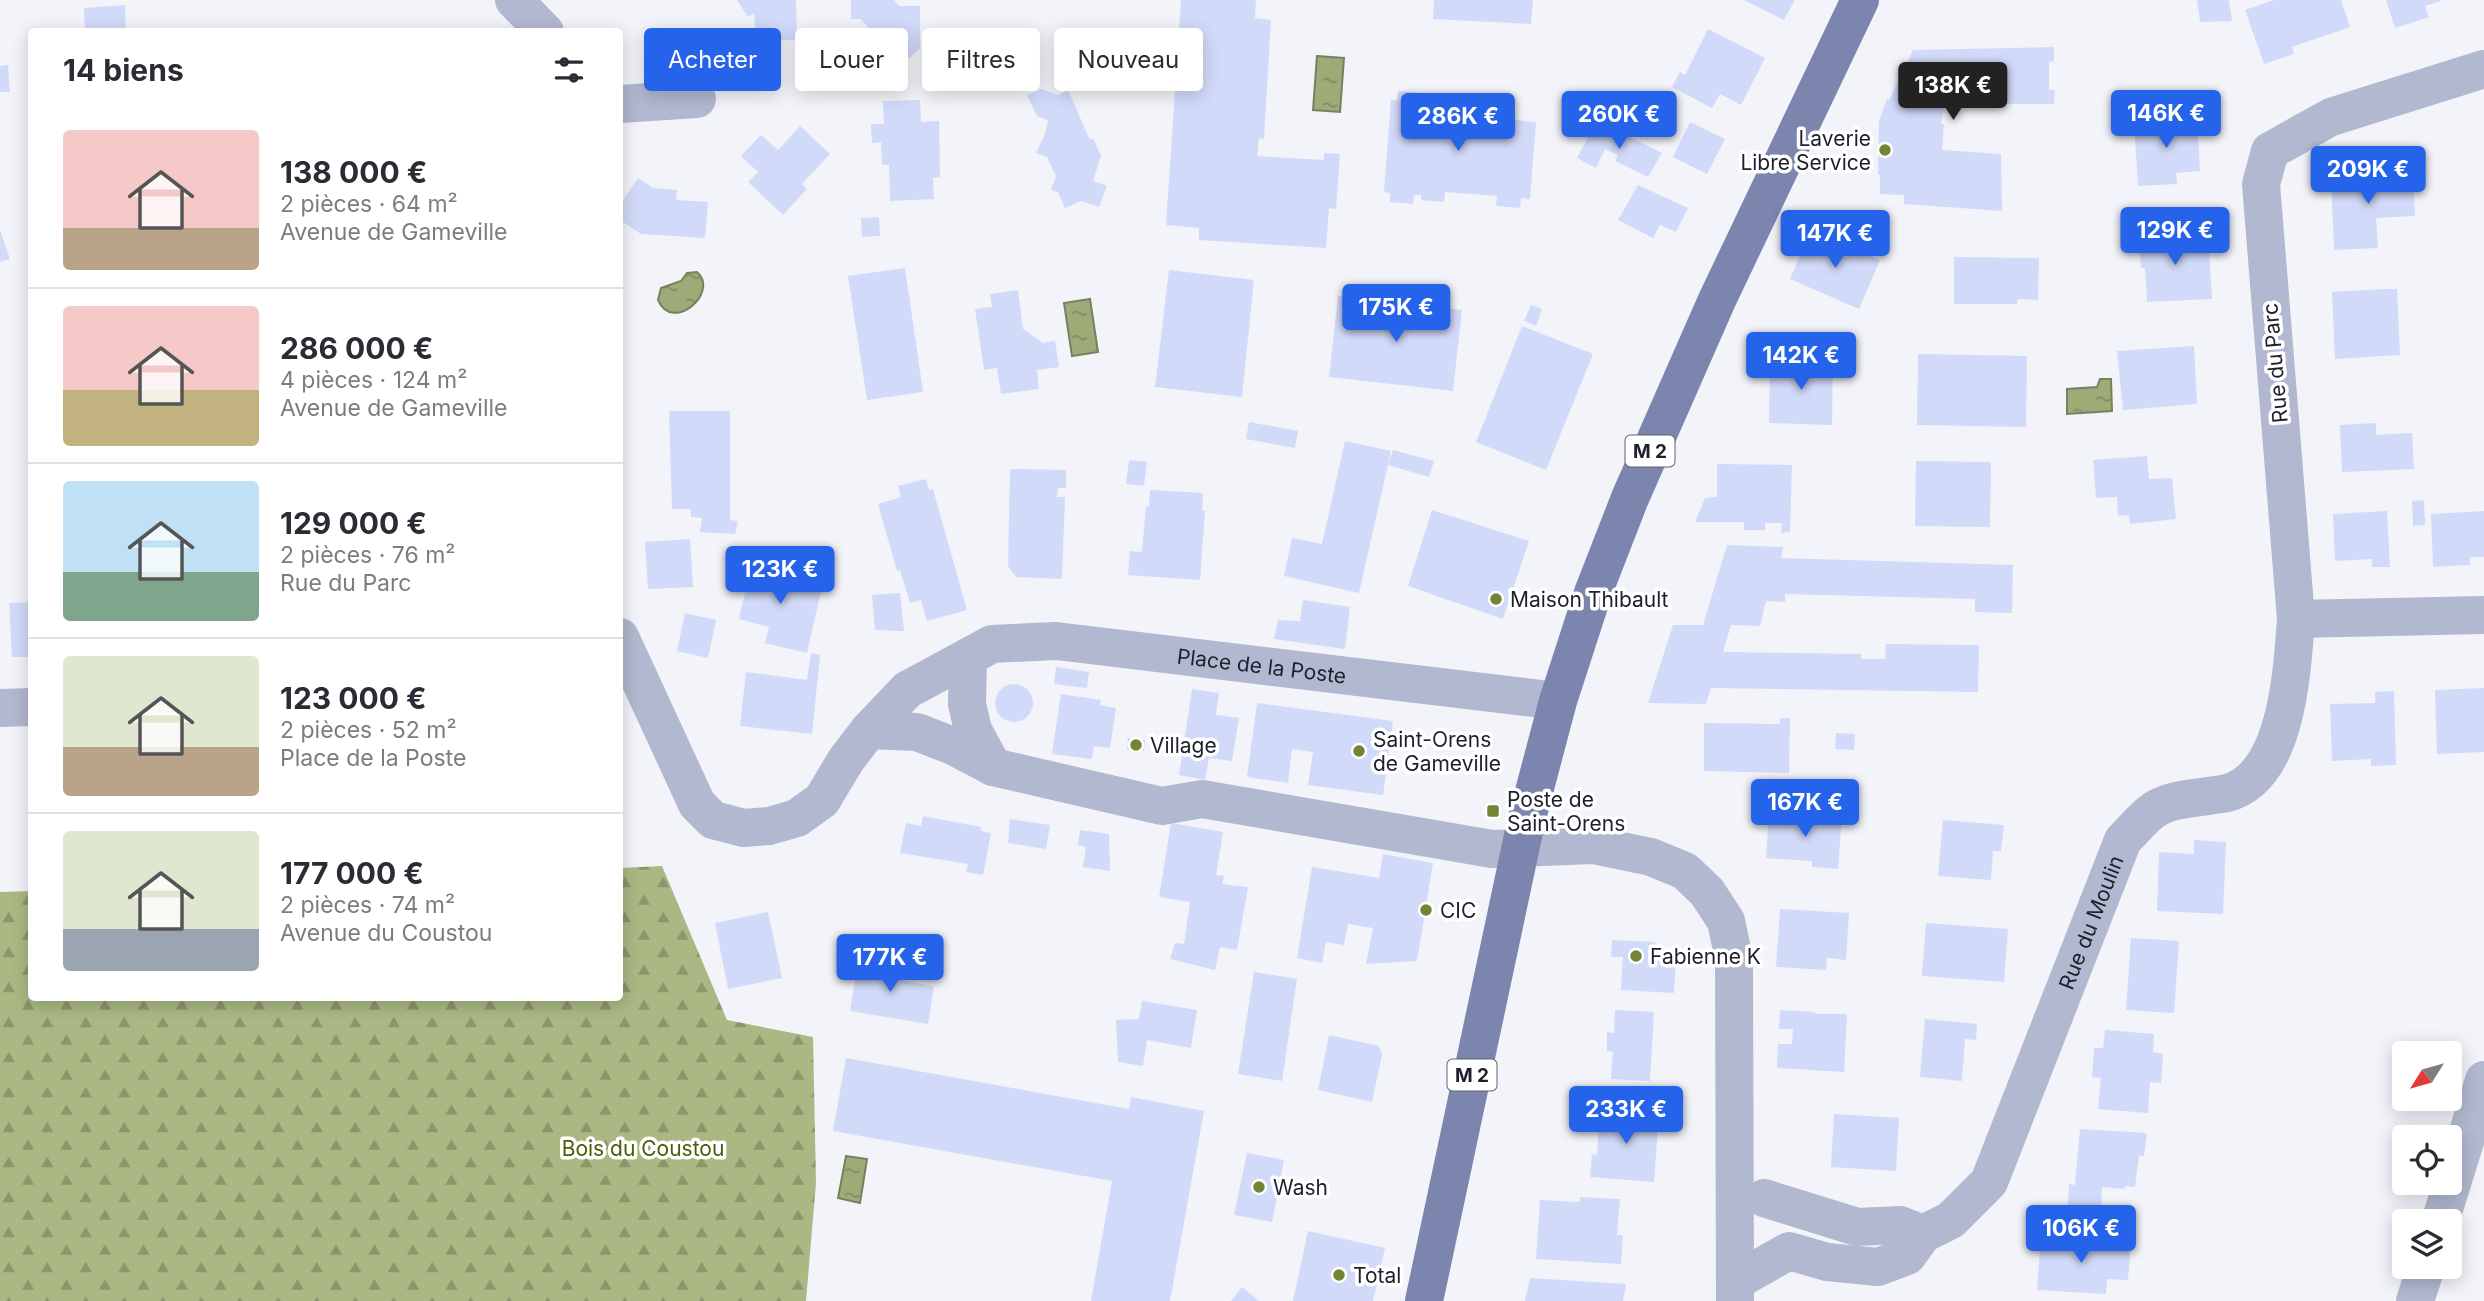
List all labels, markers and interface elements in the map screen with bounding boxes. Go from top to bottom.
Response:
chip: Acheter [644,28,781,91]
chip: Louer [795,28,908,91]
chip: Filtres [922,28,1040,91]
chip: Nouveau [1054,28,1203,91]
icon: filters [550,51,588,89]
text: 14 biens [63,52,184,88]
pin: 138K € [1896,62,2010,122]
text: 138K € [1914,71,1992,99]
pin: 146K € [2109,90,2223,150]
pin: 260K € [1562,92,1676,151]
pin: 286K € [1401,94,1515,153]
text: 146K € [2127,99,2205,127]
text: 260K € [1578,100,1660,128]
text: 286K € [1417,102,1499,130]
place label: Laverie Libre Service [1740,126,1871,175]
marker: Laverie Libre Service [1877,142,1893,158]
pin: 209K € [2311,146,2425,206]
text: 138 000 € [280,154,427,190]
text: 209K € [2327,155,2409,183]
icon: home [119,158,203,242]
text: 2 pièces · 64 m² [280,190,458,218]
pin: 129K € [2118,208,2232,267]
pin: 147K € [1778,210,1892,270]
text: 129K € [2136,216,2214,244]
text: Avenue de Gameville [280,218,507,246]
text: 147K € [1797,219,1873,247]
pin: 175K € [1339,284,1453,344]
text: 175K € [1358,293,1434,321]
street label: Rue du Parc [2257,302,2293,424]
text: 286 000 € [280,330,433,366]
pin: 142K € [1744,332,1858,392]
icon: home [119,334,203,418]
text: 142K € [1762,341,1840,369]
text: 4 pièces · 124 m² [280,366,467,394]
text: Avenue de Gameville [280,394,507,422]
road number: M 2 [1626,436,1674,466]
text: 129 000 € [280,505,427,541]
icon: home [119,509,203,593]
text: 2 pièces · 76 m² [280,541,456,569]
pin: 123K € [723,546,837,606]
text: 123K € [742,555,819,583]
text: Rue du Parc [280,569,411,597]
place label: Maison Thibault [1510,587,1669,612]
marker: Maison Thibault [1488,591,1504,607]
street label: Place de la Poste [1176,643,1348,688]
text: 123 000 € [280,680,427,716]
icon: home [119,684,203,768]
text: 2 pièces · 52 m² [280,716,457,744]
place label: Saint-Orens de Gameville [1373,727,1501,776]
place label: Village [1150,733,1217,758]
marker: Village [1128,737,1144,753]
marker: Saint-Orens de Gameville [1351,743,1367,759]
text: Place de la Poste [280,744,466,772]
pin: 167K € [1748,780,1862,839]
place label: Poste de Saint-Orens [1507,787,1625,836]
text: 167K € [1767,788,1843,816]
marker: Poste de Saint-Orens [1485,803,1501,819]
street label: Rue du Moulin [2053,852,2128,993]
text: 177 000 € [280,855,424,891]
icon: home [119,859,203,943]
text: 2 pièces · 74 m² [280,891,455,919]
place label: CIC [1440,898,1476,923]
marker: CIC [1418,902,1434,918]
text: Avenue du Coustou [280,919,492,947]
pin: 177K € [833,934,947,994]
text: 177K € [853,943,927,971]
place label: Fabienne K [1650,944,1761,969]
marker: Fabienne K [1628,948,1644,964]
north arrow [2392,1041,2462,1111]
map controls [2392,1041,2462,1279]
road number: M 2 [1448,1060,1496,1091]
pin: 233K € [1569,1086,1683,1146]
text: 233K € [1585,1095,1667,1123]
button: locate [2392,1125,2462,1195]
park label: Bois du Coustou [562,1136,724,1161]
place label: Wash [1273,1175,1328,1200]
marker: Wash [1251,1179,1267,1195]
pin: 106K € [2024,1206,2138,1265]
button: layers [2392,1209,2462,1279]
text: 106K € [2042,1214,2120,1242]
place label: Total [1353,1263,1401,1288]
marker: Total [1331,1267,1347,1283]

